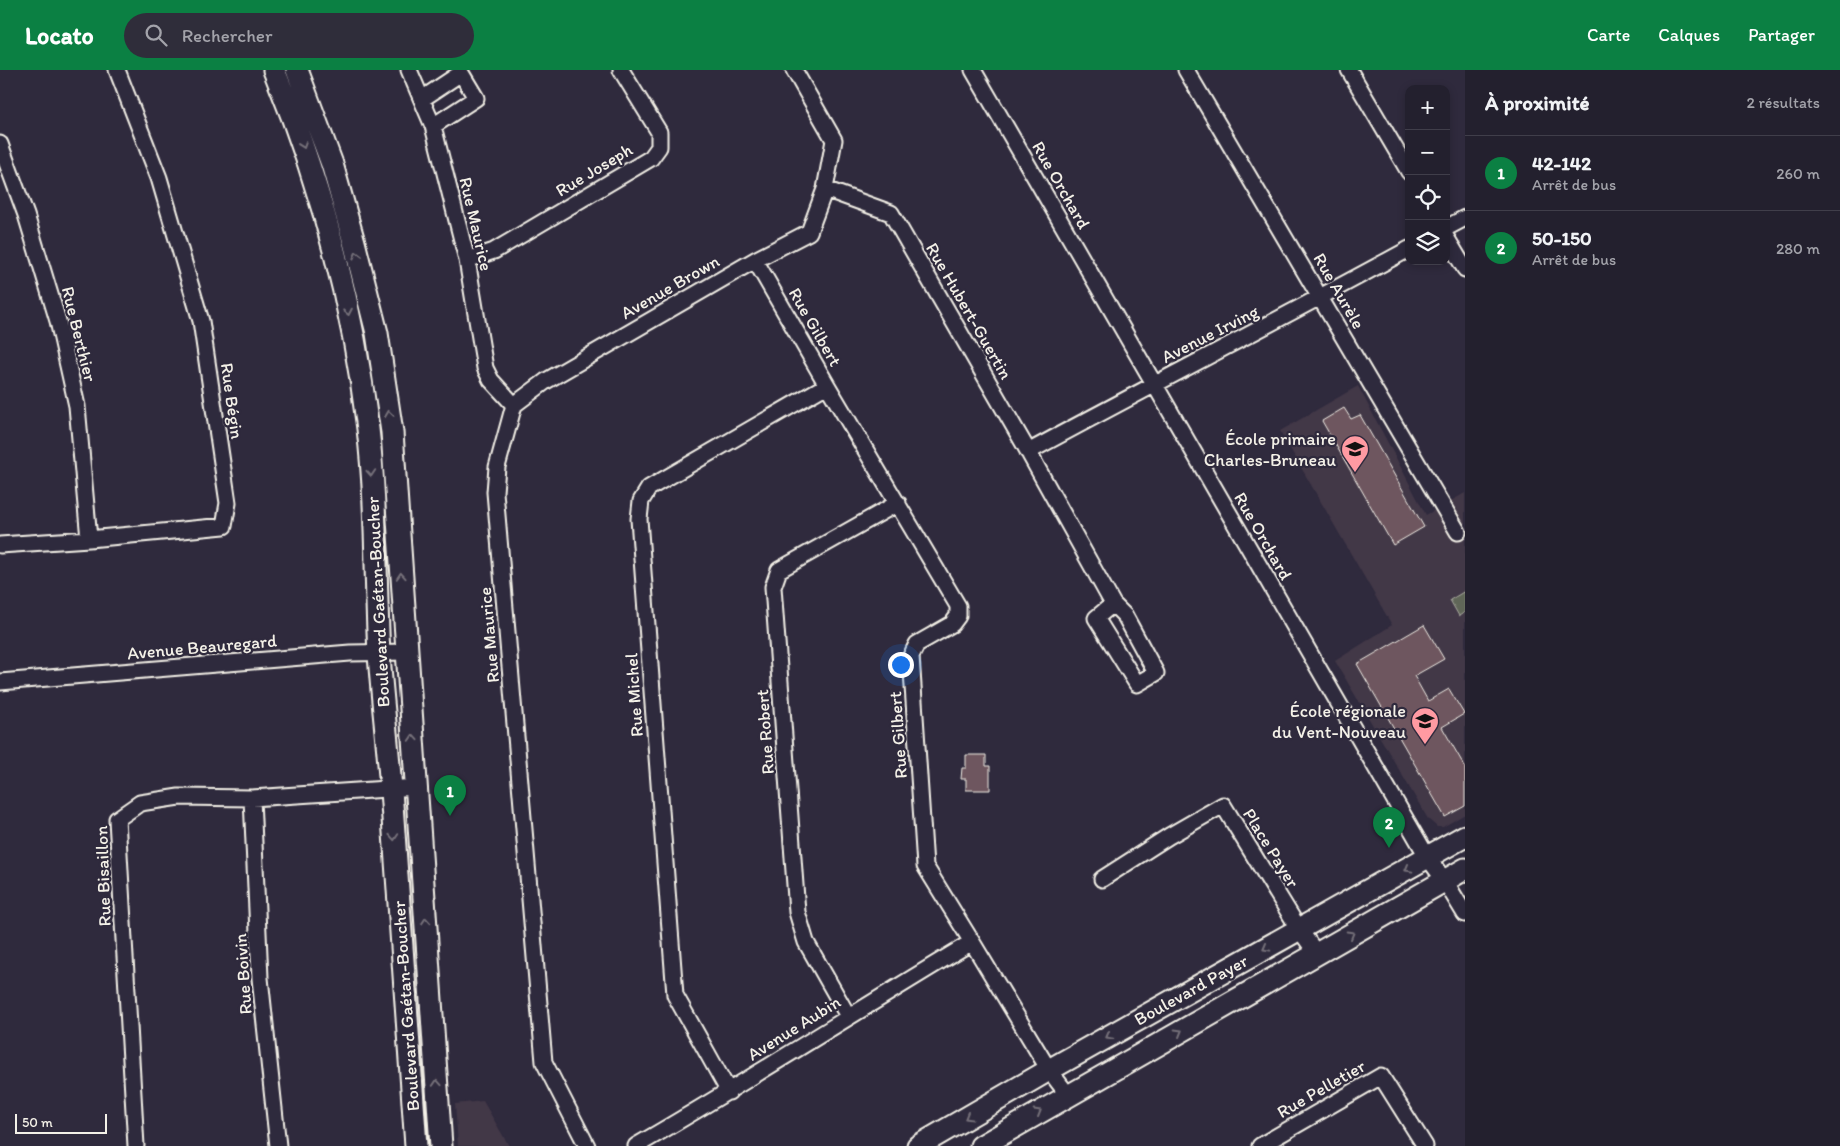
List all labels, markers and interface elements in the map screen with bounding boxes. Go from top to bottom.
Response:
search box [124,13,474,58]
text: Locato [25,21,94,50]
icon: search [142,21,170,49]
text: Rechercher [182,24,273,47]
text: Carte [1587,24,1630,46]
text: Calques [1658,24,1720,46]
text: Partager [1748,24,1815,46]
map controls [1405,85,1450,265]
button: + [1405,85,1450,130]
text: À proximité [1485,90,1590,115]
text: 2 résultats [1746,93,1820,112]
button: − [1405,130,1450,175]
street label: Rue Orchard [1027,137,1095,233]
street label: Rue Joseph [552,138,637,202]
one-way arrow [297,141,307,149]
text: 42-142 [1532,152,1591,175]
text: 1 [1497,164,1505,183]
text: 260 m [1776,164,1820,183]
street label: Rue Maurice [454,175,498,273]
button: locate [1405,175,1450,220]
text: Arrêt de bus [1532,175,1616,194]
button: layers [1405,220,1450,265]
text: 50-150 [1532,227,1592,250]
street label: Rue Hubert-Guertin [921,239,1017,383]
text: 2 [1497,239,1505,258]
text: 280 m [1776,239,1820,258]
street label: Rue Aurèle [1308,249,1370,333]
street label: Avenue Brown [617,250,724,324]
text: Arrêt de bus [1532,250,1616,269]
one-way arrow [353,252,363,260]
street label: Rue Berthier [57,284,102,385]
street label: Rue Gilbert [784,284,846,371]
street label: Avenue Irving [1158,300,1263,368]
one-way arrow [342,308,353,317]
street label: Rue Bégin [216,361,248,441]
one-way arrow [384,410,395,418]
place label: École primaire Charles-Bruneau [1204,428,1336,471]
school or university icon: École primaire Charles-Bruneau [1340,434,1370,473]
one-way arrow [366,469,377,477]
street label: Rue Orchard [1229,488,1297,584]
street label: Boulevard Gaétan-Boucher [361,495,395,708]
one-way arrow [396,572,407,580]
street label: Rue Maurice [474,586,504,684]
street label: Avenue Beauregard [126,629,278,665]
street label: Rue Michel [620,652,648,738]
your location [888,652,914,678]
street label: Rue Robert [751,688,779,775]
street label: Rue Gilbert [884,690,912,779]
place label: École régionale du Vent-Nouveau [1272,700,1406,743]
school or university icon: École régionale du Vent-Nouveau [1410,706,1440,745]
one-way arrow [408,734,419,742]
pin: 1 [434,775,466,816]
street label: Place Payer [1238,804,1304,892]
pin: 2 [1373,807,1405,848]
street label: Rue Bisaillon [90,825,116,927]
one-way arrow [389,834,400,842]
one-way arrow [1404,863,1413,873]
street label: Boulevard Gaétan-Boucher [388,899,424,1112]
one-way arrow [421,916,432,924]
one-way arrow [1345,930,1354,940]
street label: Rue Boivin [229,932,257,1015]
one-way arrow [1262,942,1271,952]
street label: Boulevard Payer [1130,949,1252,1030]
street label: Avenue Aubin [743,991,845,1065]
one-way arrow [1174,1028,1183,1038]
one-way arrow [1105,1030,1114,1040]
street label: Rue Pelletier [1273,1054,1370,1123]
one-way arrow [432,1079,443,1087]
one-way arrow [1033,1109,1042,1119]
scale bar [15,1111,108,1134]
one-way arrow [964,1111,973,1121]
text: 50 m [22,1114,53,1131]

